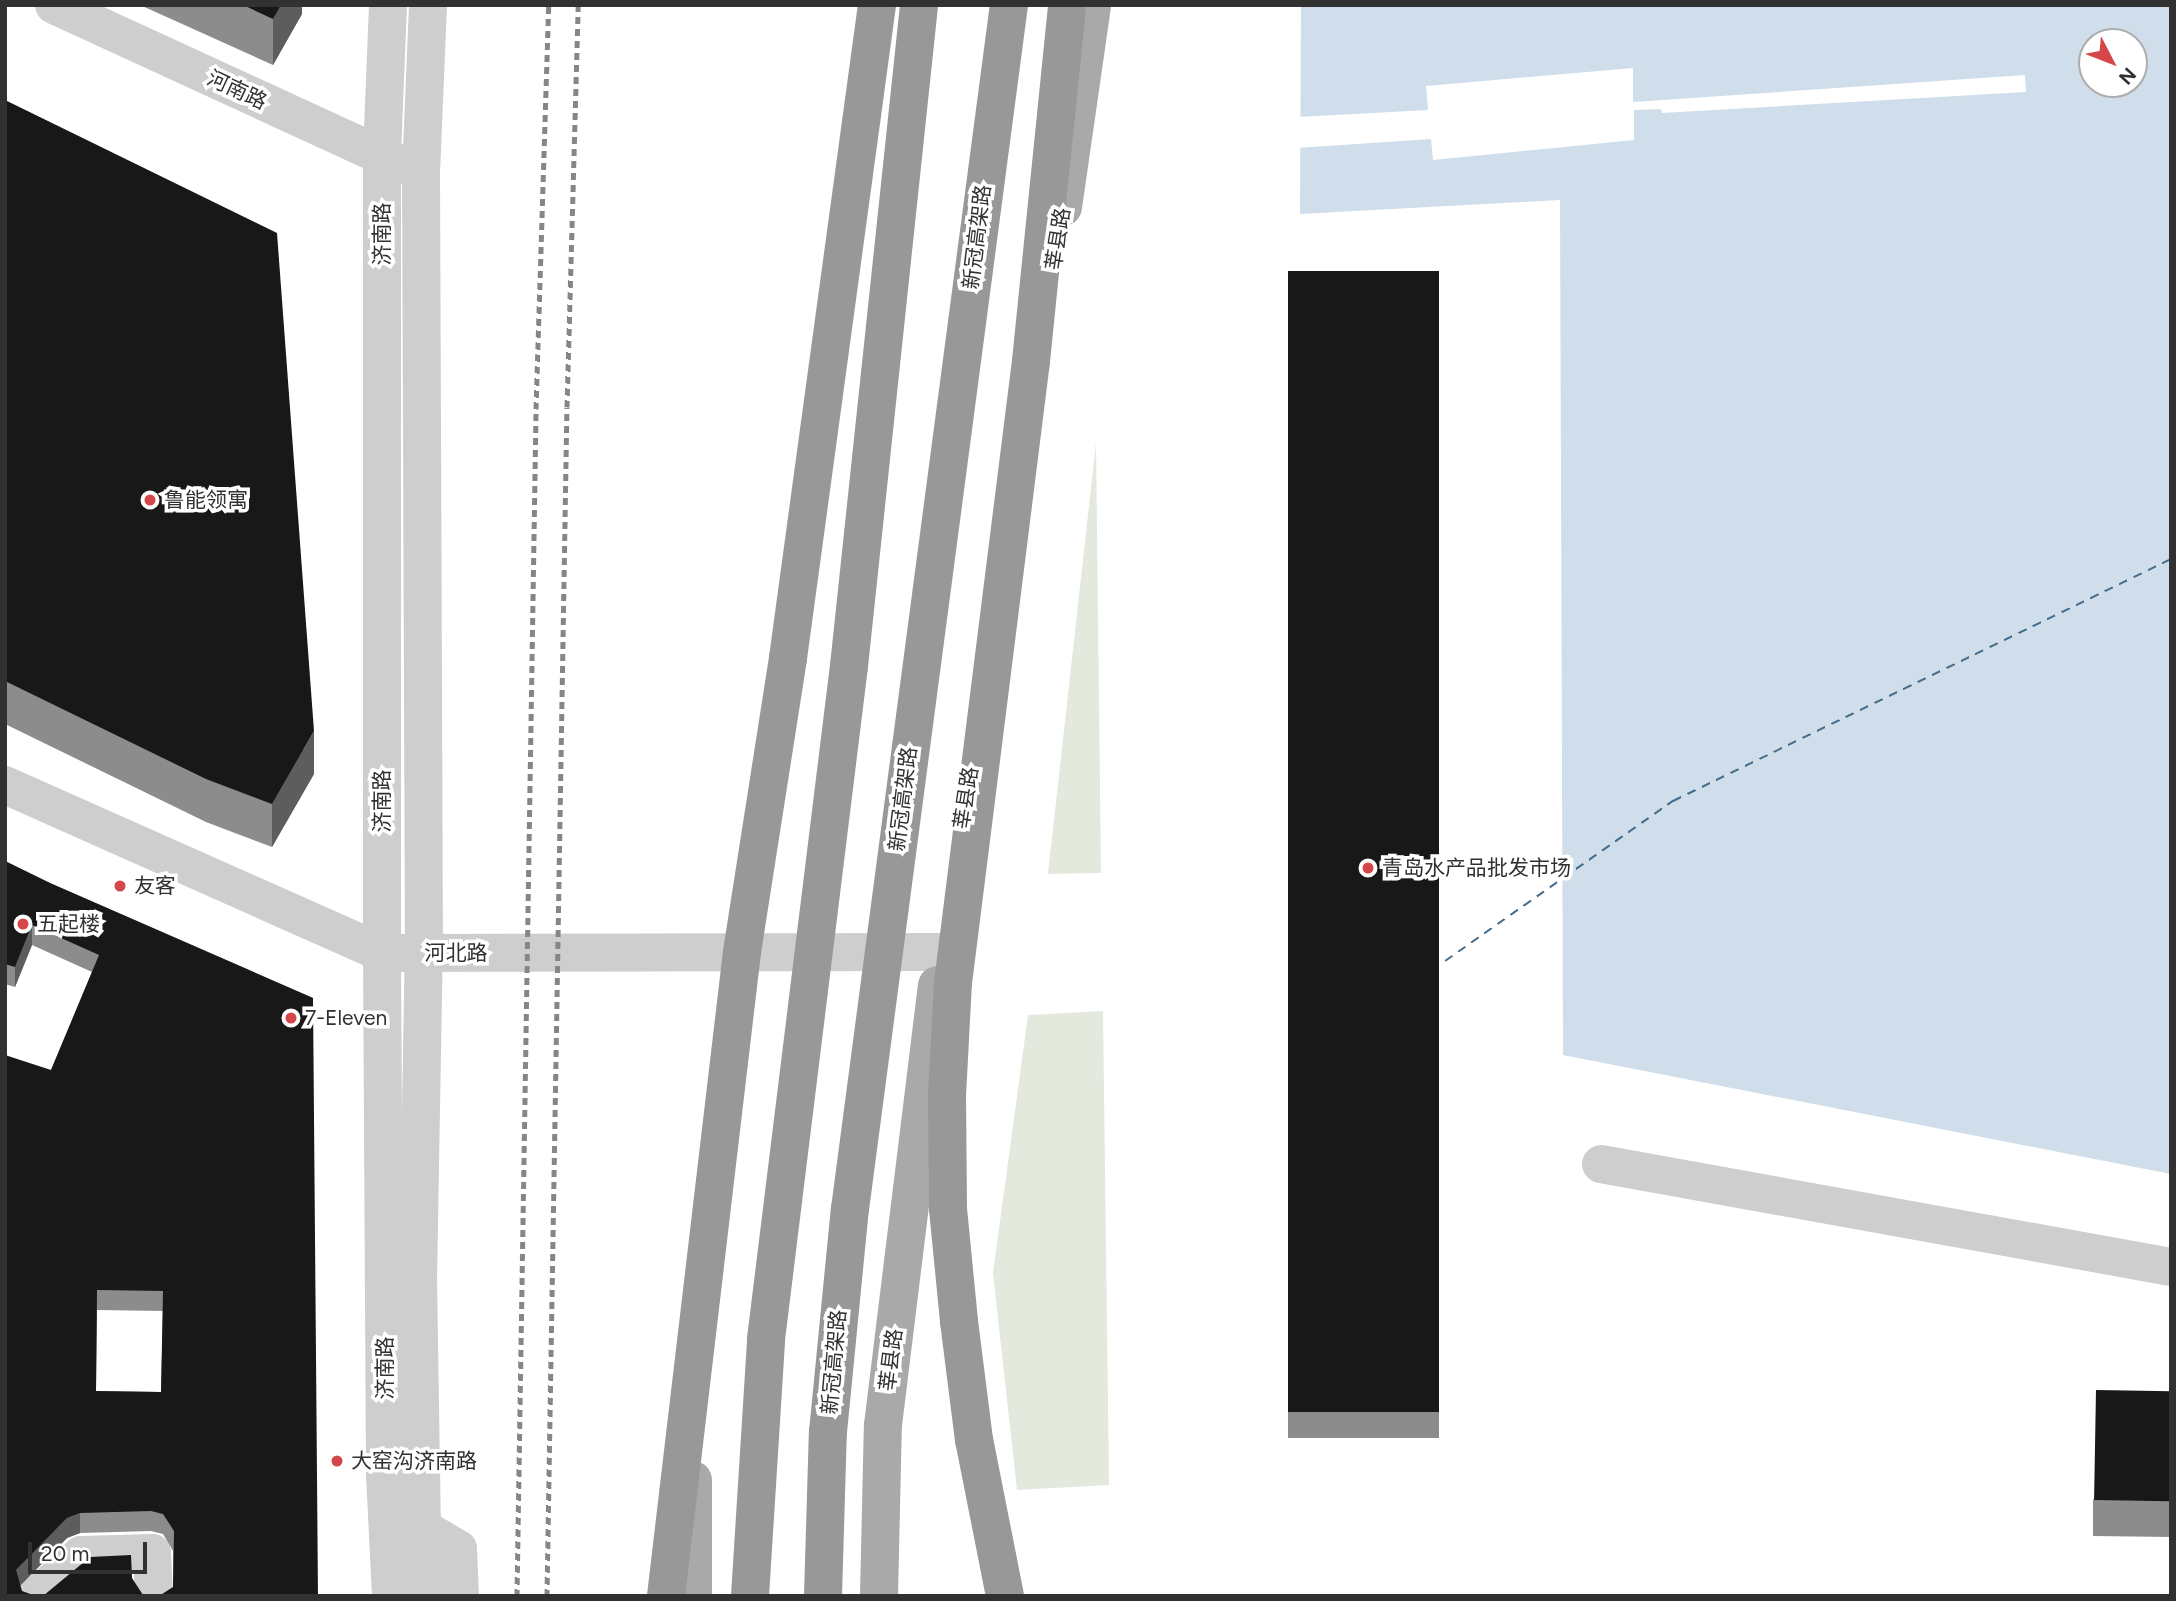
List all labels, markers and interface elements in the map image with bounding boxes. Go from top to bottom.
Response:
north arrow [2078,28,2148,98]
text: N [2114,63,2141,89]
street label: 河南路 [203,65,271,115]
street label: 新冠高架路 [958,183,996,291]
street label: 济南路 [369,203,395,265]
street label: 莘县路 [1041,206,1075,272]
place label: 鲁能领寓 [164,487,248,513]
marker: 鲁能领寓 [142,492,158,508]
street label: 新冠高架路 [884,745,922,853]
street label: 莘县路 [949,765,983,831]
street label: 济南路 [369,770,395,832]
place label: 青岛水产品批发市场 [1382,855,1571,881]
marker: 青岛水产品批发市场 [1360,860,1376,876]
place label: 友客 [134,873,176,899]
marker: 友客 [112,878,128,894]
place label: 五起楼 [37,911,100,937]
marker: 五起楼 [15,916,31,932]
street label: 河北路 [425,940,487,966]
place label: 7-Eleven [305,1005,387,1031]
marker: 7-Eleven [283,1010,299,1026]
street label: 新冠高架路 [817,1309,851,1415]
street label: 莘县路 [875,1327,907,1393]
street label: 济南路 [372,1337,398,1399]
place label: 大窑沟济南路 [351,1448,477,1474]
marker: 大窑沟济南路 [329,1453,345,1469]
scale bar [32,1528,150,1572]
text: 20 m [41,1541,89,1566]

